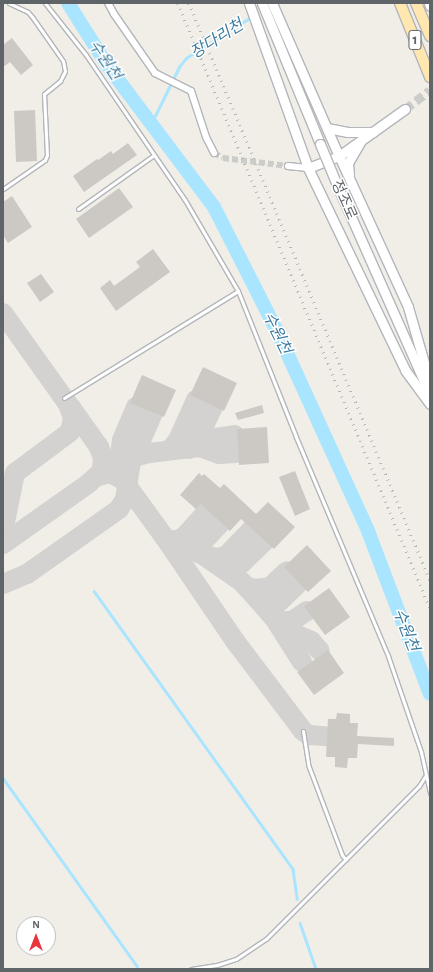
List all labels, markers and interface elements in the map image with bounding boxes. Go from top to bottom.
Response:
water label: 장다리천 [187,15,247,63]
road number: 1 [408,28,422,52]
water label: 수원천 [85,36,125,84]
street label: 정조로 [327,177,361,223]
water label: 수원천 [259,309,295,357]
water label: 수원천 [389,606,423,654]
north arrow [16,916,56,956]
text: N [32,919,40,930]

